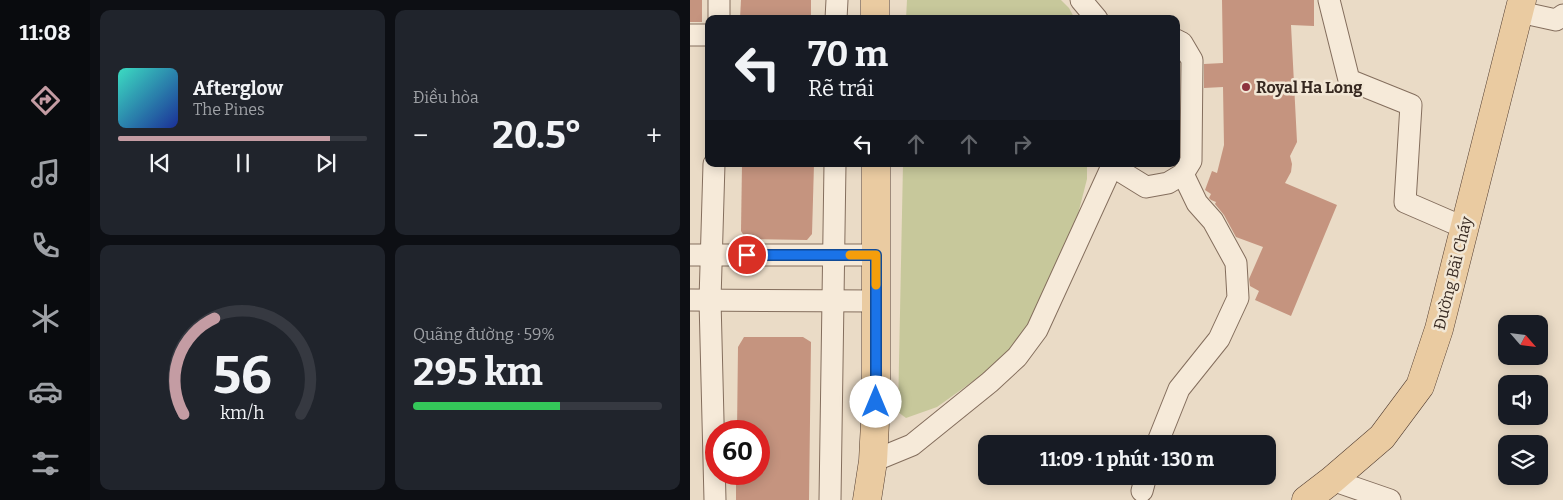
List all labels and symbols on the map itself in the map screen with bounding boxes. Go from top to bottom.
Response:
place label: Royal Ha Long [1256,78,1363,97]
marker: Royal Ha Long [1240,81,1252,93]
street label: Đường Bãi Cháy [1430,214,1476,332]
pin [726,234,768,276]
north arrow [1498,315,1548,365]
position arrow [849,375,901,427]
speed limit sign: 60 [705,420,770,485]

